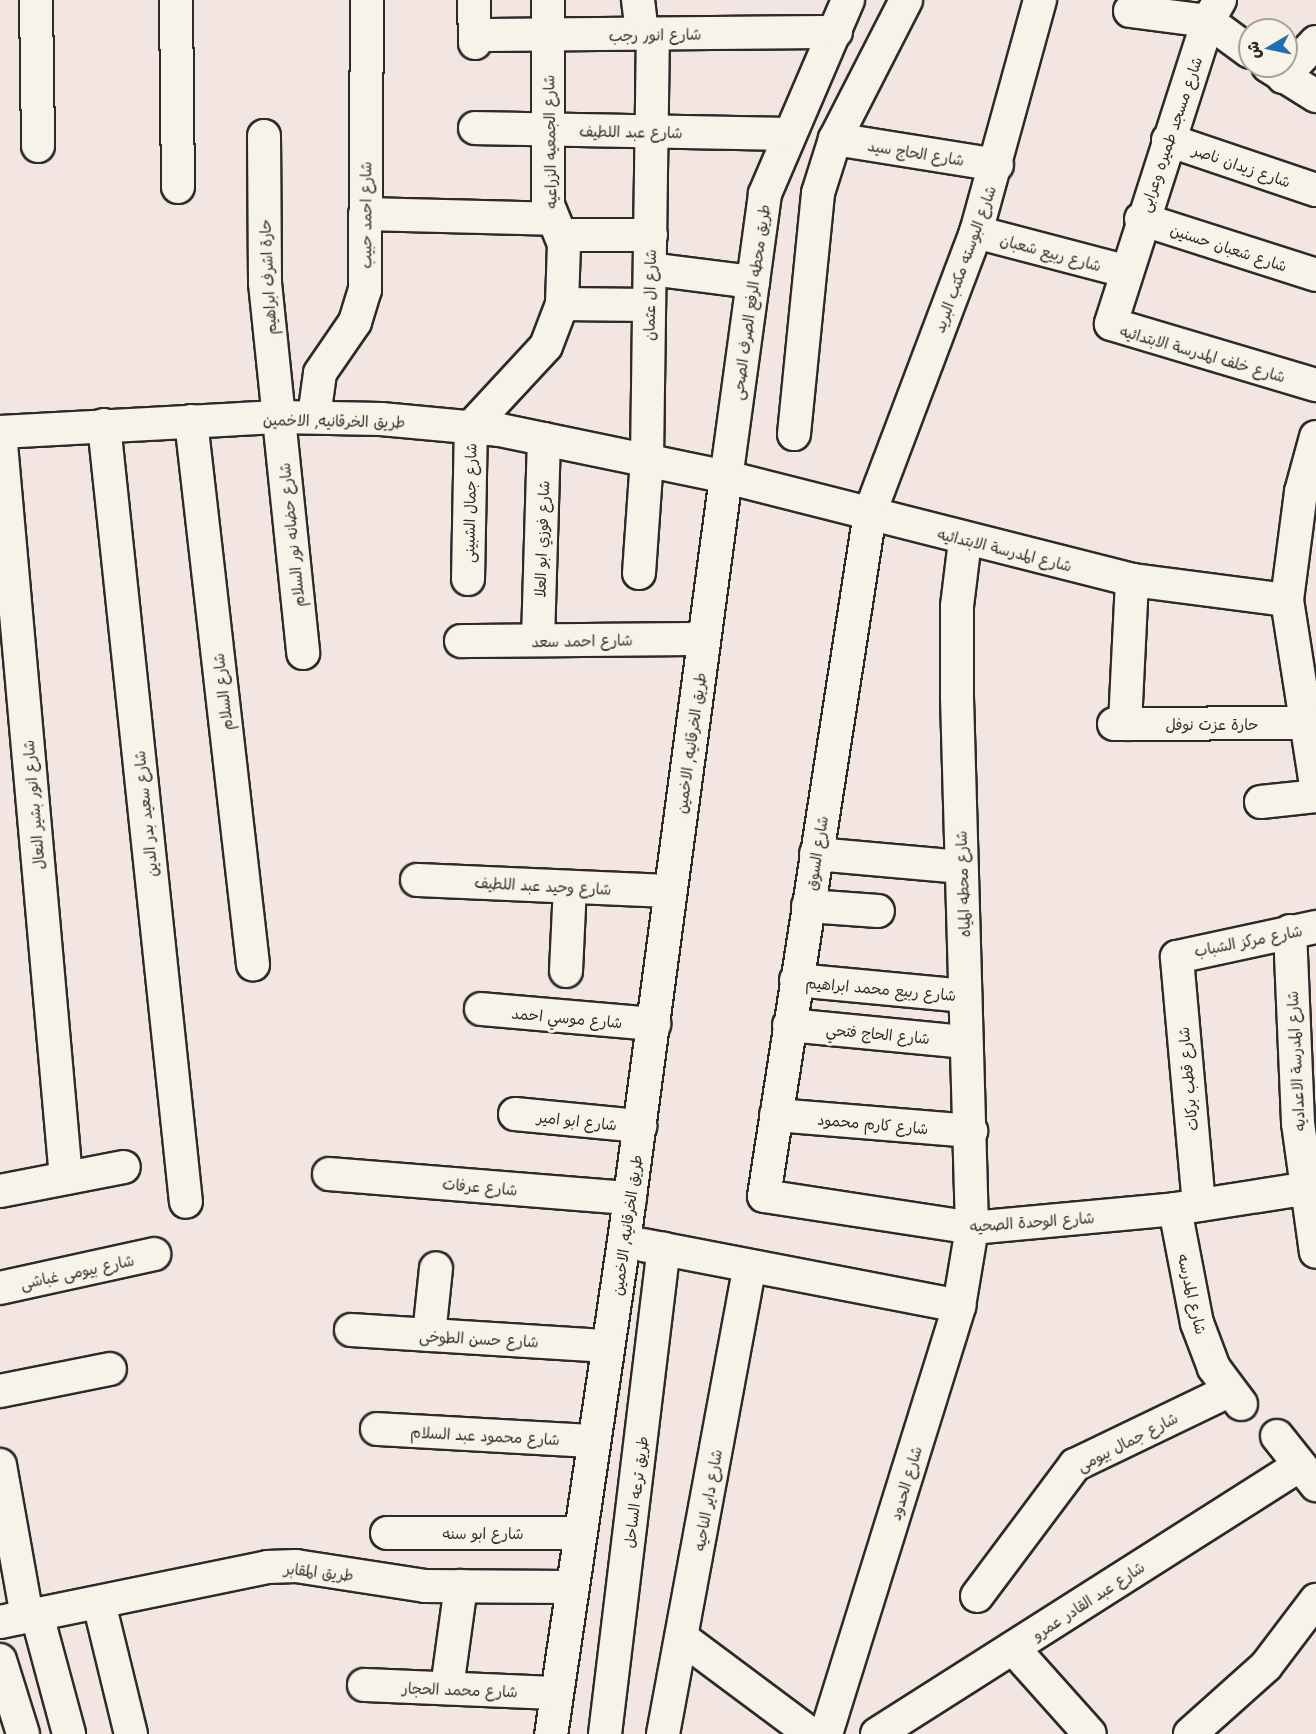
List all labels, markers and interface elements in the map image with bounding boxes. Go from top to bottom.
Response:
north arrow [1238,18,1298,78]
street label: شارع انور رجب [609,24,701,44]
text: ش [1239,40,1265,61]
street label: شارع مسجد طميره وعرابى [1135,54,1205,214]
street label: شارع الجمعيه الزراعيه [539,75,559,209]
street label: شارع عبد اللطيف [579,121,683,141]
street label: شارع الحاج سيد [866,135,966,169]
street label: شارع زيدان ناصر [1191,140,1293,190]
street label: شارع احمد حبيب [356,161,374,269]
street label: شارع البوسته مكتب البريد [929,183,999,335]
street label: طريق محطه الرفع الصرف الصحى [727,203,773,401]
street label: حارة اشرف ابراهيم [255,219,279,335]
street label: شارع شعبان حسنين [1168,220,1290,274]
street label: شارع ربيع شعبان [998,230,1104,274]
street label: شارع ال عثمان [639,249,659,341]
street label: شارع خلف المدرسة الابتدائيه [1118,321,1288,385]
street label: طريق الخرقانيه, الاخمين [263,410,405,430]
street label: شارع جمال الشبينى [459,443,479,563]
street label: شارع حضانه نور السلام [274,462,308,608]
street label: شارع فوزي ابو العلا [530,480,552,598]
street label: شارع المدرسة الابتدائيه [936,524,1074,574]
street label: شارع احمد سعد [531,630,633,650]
street label: شارع السلام [208,652,236,732]
street label: طريق الخرقانيه, الاخمين [671,671,709,815]
street label: حارة عزت نوفل [1165,715,1259,733]
street label: شارع انور بشير النعال [18,739,48,871]
street label: شارع سعيد بدر الدين [129,750,161,878]
street label: شارع السوق [801,814,831,892]
street label: شارع محطه المياه [951,830,973,938]
street label: شارع وحيد عبد اللطيف [474,872,612,898]
street label: شارع مركز الشباب [1192,921,1304,959]
street label: شارع ربيع محمد ابراهيم [805,972,957,1004]
street label: شارع المدرسة الاعداديه [1282,990,1308,1132]
street label: شارع موسي احمد [511,1003,623,1031]
street label: شارع الحاج فتحي [825,1019,931,1047]
street label: شارع قطب بركات [1173,1026,1201,1132]
street label: شارع ابو امير [536,1107,618,1133]
street label: شارع كارم محمود [817,1109,929,1137]
street label: طريق الخرقانيه, الاخمين [607,1153,645,1297]
street label: شارع عرفات [442,1174,518,1198]
street label: شارع الوحدة الصحيه [969,1208,1095,1234]
street label: شارع بيومى غباشى [19,1250,135,1292]
street label: شارع المدرسه [1175,1252,1211,1336]
street label: شارع حسن الطوخى [419,1326,539,1350]
street label: شارع جمال بيومى [1074,1408,1180,1474]
street label: شارع محمود عبد السلام [410,1422,560,1448]
street label: طريق ترعه الساحل [619,1435,651,1549]
street label: شارع الحدود [885,1444,925,1522]
street label: شارع داير الناحيه [689,1448,725,1552]
street label: شارع ابو سنه [442,1524,524,1542]
street label: شارع عبد القادر عمرو [1028,1557,1148,1643]
street label: طريق المقابر [283,1558,355,1584]
street label: شارع محمد الحجار [402,1678,518,1700]

